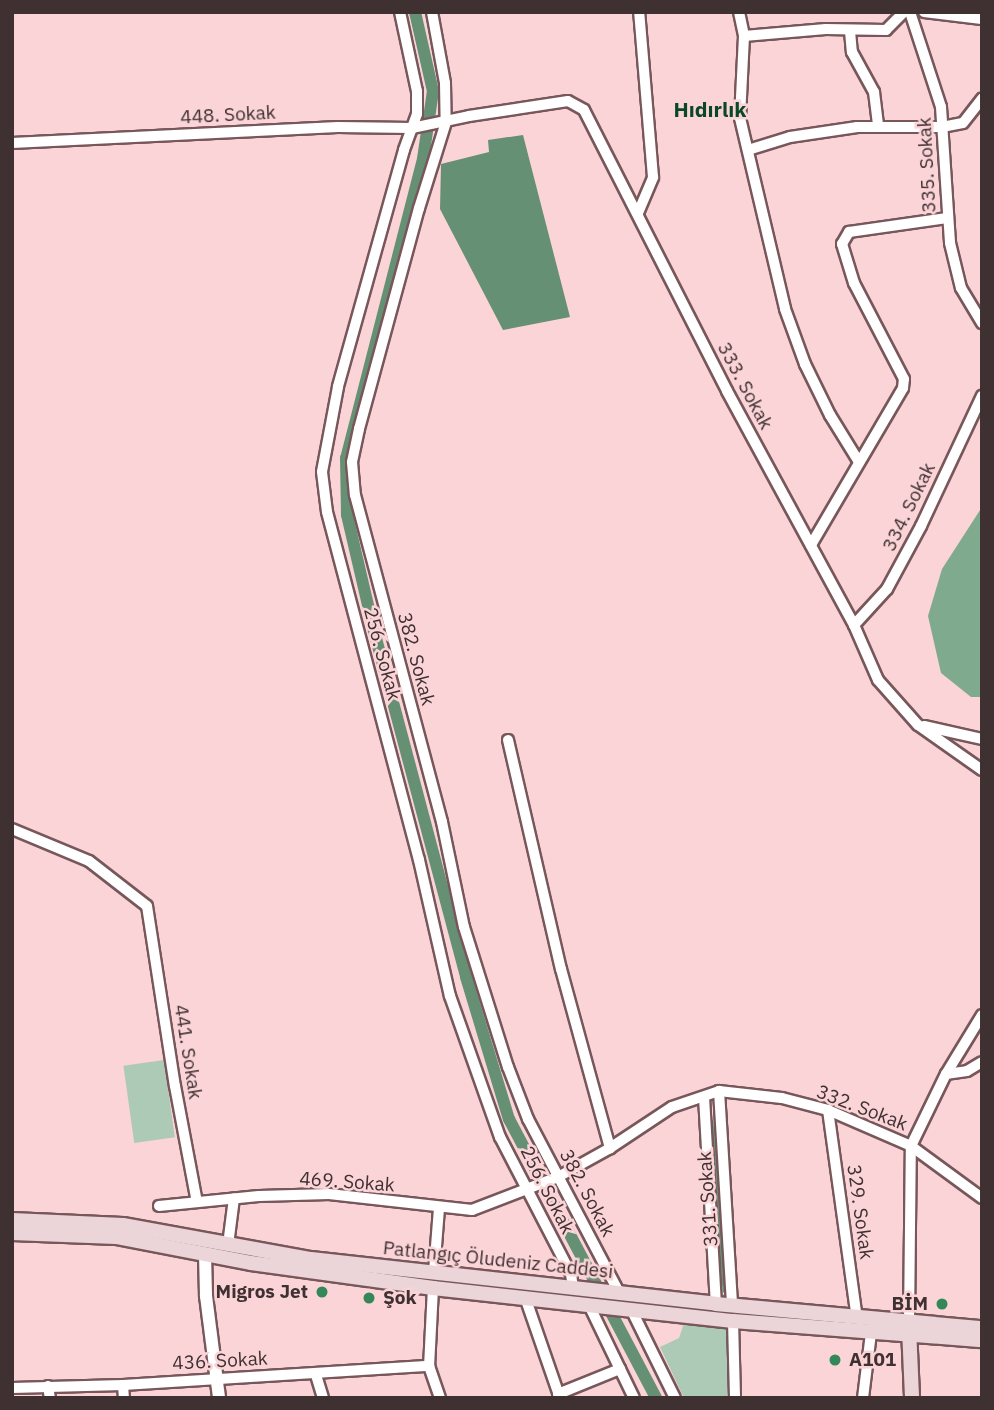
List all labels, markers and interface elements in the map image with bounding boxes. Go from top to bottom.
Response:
district label: Hıdırlık [674,96,746,122]
street label: 448. Sokak [180,101,276,129]
street label: 335. Sokak [913,117,941,213]
street label: 333. Sokak [712,338,778,434]
street label: 334. Sokak [878,459,940,555]
street label: 256. Sokak [359,605,405,703]
street label: 382. Sokak [393,610,439,708]
street label: 441. Sokak [169,1003,207,1101]
street label: 332. Sokak [813,1080,911,1136]
street label: 256. Sokak [515,1142,579,1238]
street label: 382. Sokak [554,1145,620,1241]
street label: 331. Sokak [693,1151,723,1247]
street label: 329. Sokak [842,1163,878,1261]
street label: 469. Sokak [299,1167,395,1197]
street label: Patlangıç Öludeniz Caddesi [382,1237,614,1283]
place label: Migros Jet [216,1281,308,1303]
marker: Migros Jet [314,1284,330,1300]
place label: Şok [383,1287,417,1309]
marker: Şok [361,1290,377,1306]
place label: BİM [892,1293,928,1315]
marker: BİM [934,1296,950,1312]
street label: 436. Sokak [172,1347,268,1375]
place label: A101 [849,1349,896,1371]
marker: A101 [827,1352,843,1368]

